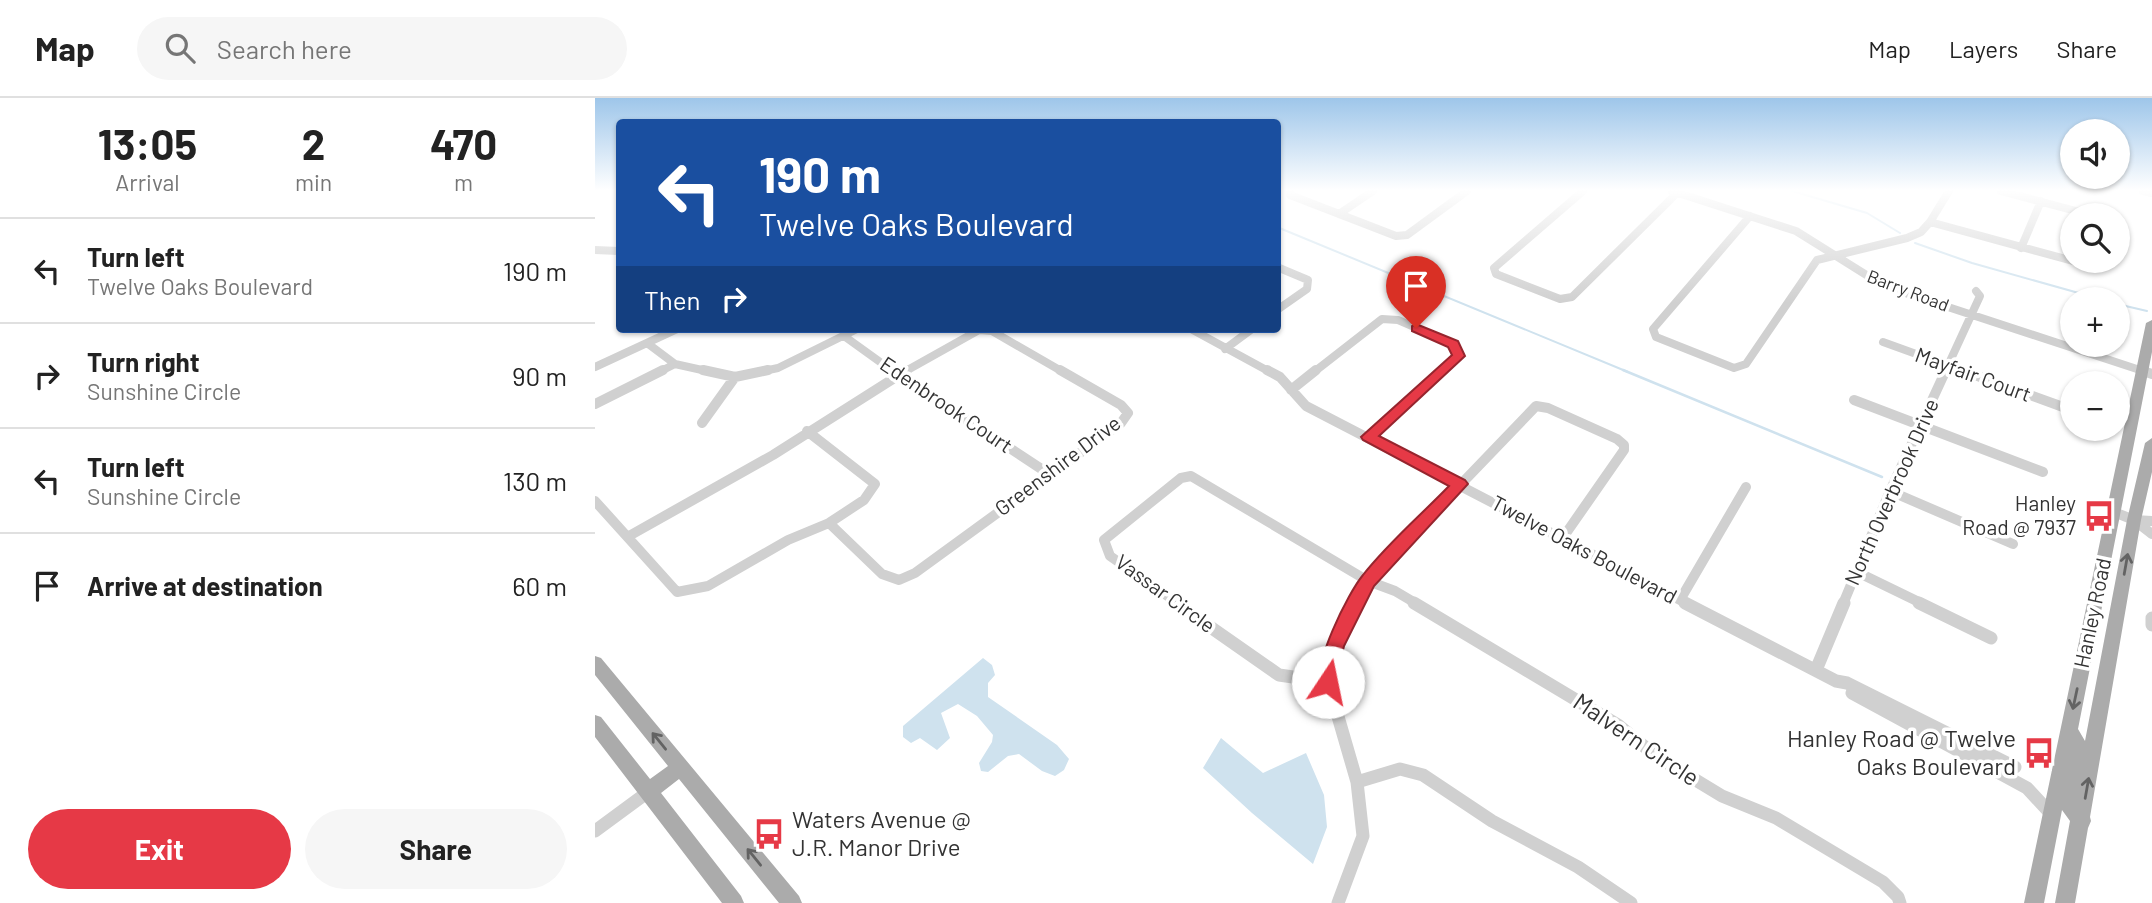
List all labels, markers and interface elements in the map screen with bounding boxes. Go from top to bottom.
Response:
search box [137,17,627,80]
text: Map [35,28,95,68]
icon: search [161,29,199,67]
text: Search here [217,33,352,64]
text: Map [1868,34,1911,63]
text: Layers [1949,34,2018,63]
text: Share [2056,34,2117,63]
text: 13:05 [98,118,197,168]
text: 2 [302,118,325,168]
text: 470 [430,118,497,168]
map controls [2060,119,2130,441]
button: sound [2060,119,2130,189]
text: 190 m [759,144,881,203]
icon: left [644,147,735,238]
text: Arrival [115,168,180,196]
text: min [295,168,332,196]
text: m [454,168,473,196]
button: search [2060,203,2130,273]
text: Twelve Oaks Boulevard [759,204,1074,242]
text: Turn left [87,241,185,272]
icon: left [28,252,66,290]
text: 190 m [503,255,567,286]
pin [1386,256,1446,328]
street label: Barry Road [1864,264,1952,316]
icon: arrive [1397,267,1435,305]
text: Twelve Oaks Boulevard [87,272,313,300]
icon: right [715,280,753,318]
text: Then [644,284,701,315]
button: + [2060,287,2130,357]
street label: Mayfair Court [1912,341,2035,406]
text: Turn right [87,346,200,377]
street label: Edenbrook Court [876,350,1018,457]
icon: right [28,357,66,395]
text: 90 m [512,360,567,391]
button: − [2060,371,2130,441]
text: Sunshine Circle [87,377,241,405]
street label: North Overbrook Drive [1838,394,1943,589]
street label: Greenshire Drive [989,409,1125,520]
text: Turn left [87,451,185,482]
icon: left [28,462,66,500]
text: 130 m [503,465,567,496]
text: Sunshine Circle [87,482,241,510]
street label: Twelve Oaks Boulevard [1488,489,1682,608]
place label: Hanley Road @ 7937 [1962,490,2076,539]
bus stop icon: Hanley Road @ 7937 [2082,499,2116,533]
street label: Vassar Circle [1111,548,1221,637]
one-way arrow [2120,553,2133,576]
street label: Hanley Road [2068,555,2115,670]
icon: arrive [28,567,66,605]
text: Arrive at destination [87,570,323,601]
text: 60 m [512,570,567,601]
position arrow [1291,645,1365,719]
street label: Malvern Circle [1569,686,1705,791]
one-way arrow [2068,687,2082,710]
place label: Hanley Road @ Twelve Oaks Boulevard [1787,723,2016,780]
one-way arrow [651,732,667,750]
bus stop icon: Hanley Road @ Twelve Oaks Boulevard [2022,736,2056,770]
one-way arrow [2081,777,2095,800]
place label: Waters Avenue @ J.R. Manor Drive [792,804,971,861]
button: Exit [28,809,291,889]
button: Share [305,809,567,889]
bus stop icon: Waters Avenue @ J.R. Manor Drive [752,817,786,851]
one-way arrow [746,848,762,866]

